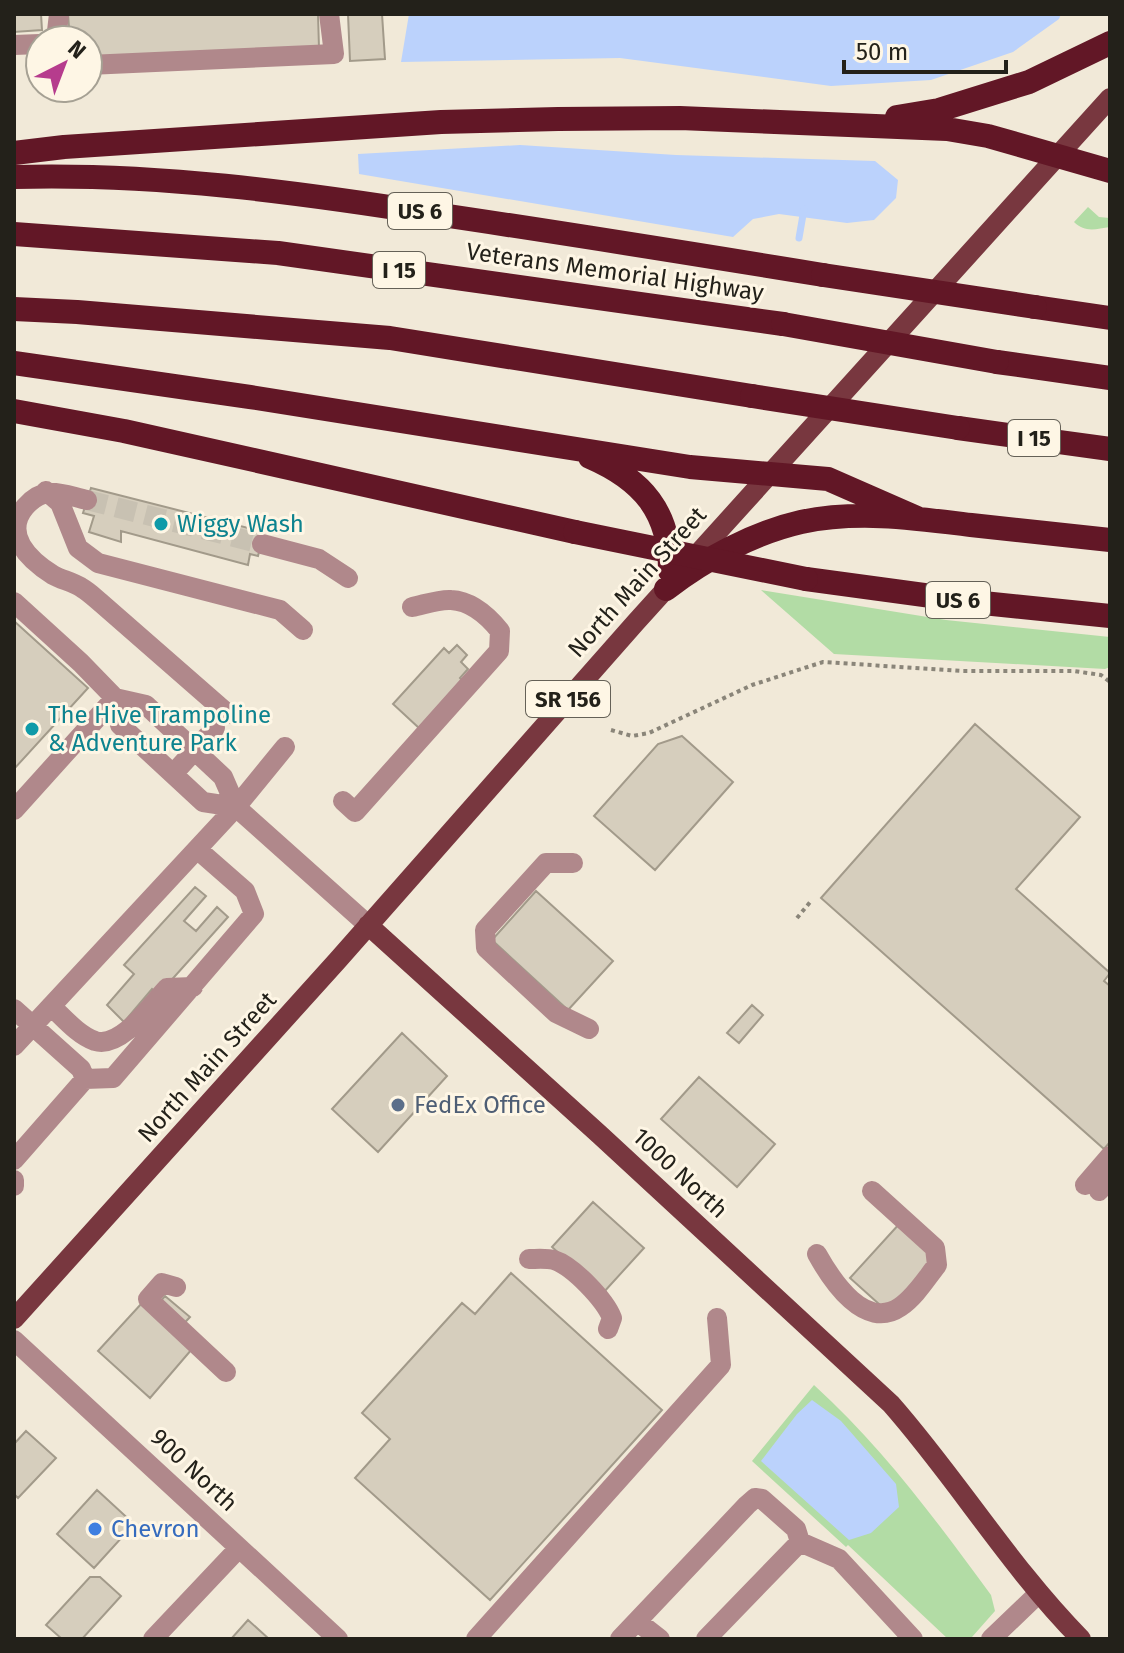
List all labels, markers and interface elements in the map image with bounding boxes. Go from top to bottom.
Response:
north arrow [24,24,104,104]
scale bar [844,24,1006,74]
text: N [63,35,92,64]
text: 50 m [856,38,908,66]
road number: US 6 [388,193,452,229]
street label: Veterans Memorial Highway [465,237,766,307]
road number: I 15 [373,252,425,288]
road number: I 15 [1008,420,1060,456]
street label: North Main Street [562,501,712,663]
place label: Wiggy Wash [177,510,304,538]
marker: Wiggy Wash [152,515,170,533]
road number: US 6 [926,582,990,618]
road number: SR 156 [526,681,610,717]
place label: The Hive Trampoline & Adventure Park [48,701,271,757]
marker: The Hive Trampoline & Adventure Park [23,720,41,738]
street label: North Main Street [132,986,282,1148]
place label: FedEx Office [414,1091,546,1119]
marker: FedEx Office [389,1096,407,1114]
street label: 1000 North [627,1122,733,1224]
street label: 900 North [145,1423,243,1517]
place label: Chevron [111,1515,200,1543]
marker: Chevron [86,1520,104,1538]

